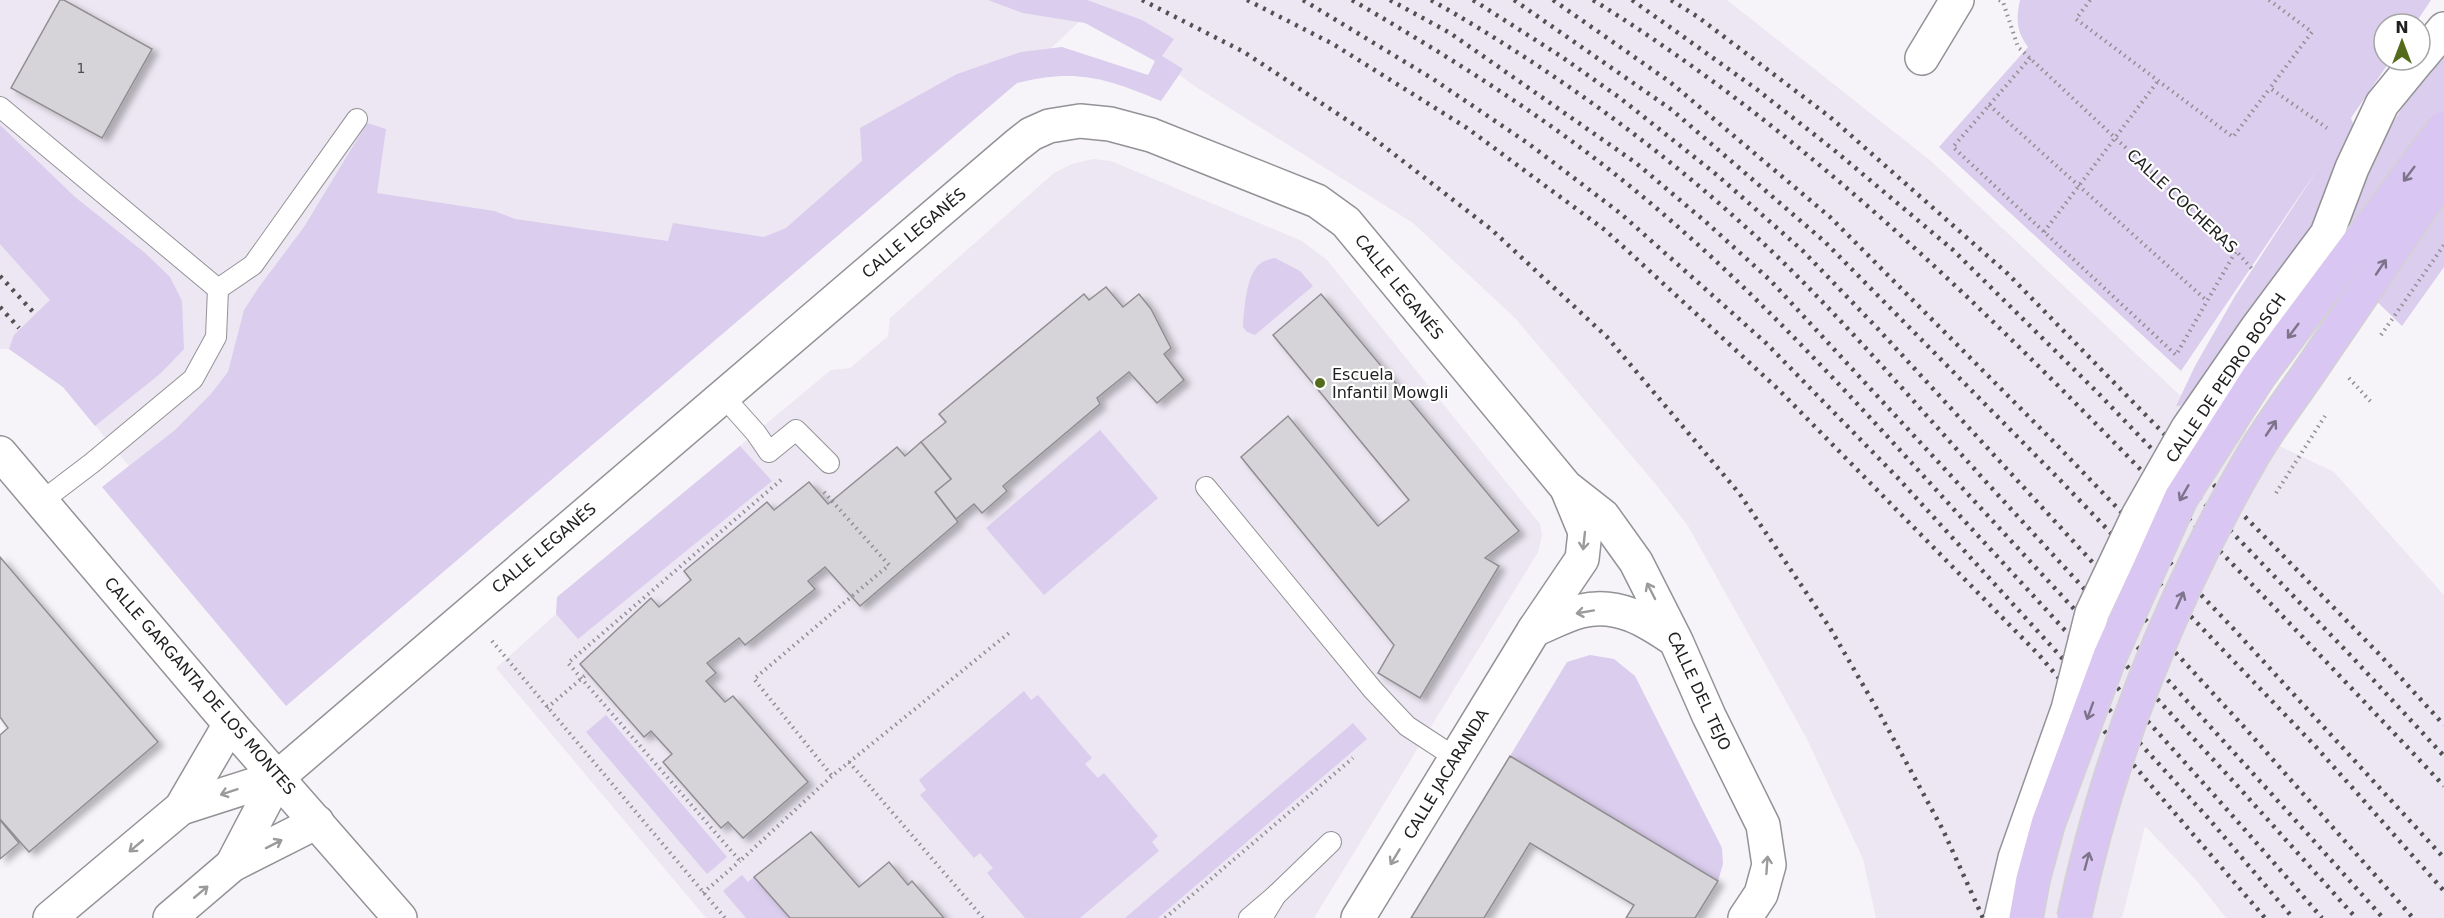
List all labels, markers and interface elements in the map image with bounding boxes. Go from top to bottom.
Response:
north arrow [2372,12,2432,72]
text: N [2395,18,2409,37]
house number: 1 [77,60,85,76]
street label: CALLE COCHERAS [2123,145,2241,257]
one-way arrow [2403,166,2415,182]
street label: CALLE LEGANÉS [858,184,970,282]
street label: CALLE LEGANÉS [1351,231,1447,343]
one-way arrow [2375,259,2387,276]
street label: CALLE DE PEDRO BOSCH [2162,290,2290,466]
one-way arrow [2286,322,2299,338]
place label: Escuela Infantil Mowgli [1332,365,1448,402]
marker: Escuela Infantil Mowgli [1313,376,1327,390]
one-way arrow [2265,420,2277,437]
one-way arrow [2178,484,2190,501]
street label: CALLE LEGANÉS [488,499,600,597]
one-way arrow [1578,531,1589,550]
street label: CALLE GARGANTA DE LOS MONTES [100,574,300,798]
one-way arrow [1645,583,1656,601]
one-way arrow [2175,592,2186,610]
one-way arrow [1576,607,1595,618]
street label: CALLE DEL TEJO [1663,629,1735,753]
one-way arrow [2083,701,2094,720]
street label: CALLE JACARANDA [1400,705,1492,843]
one-way arrow [220,788,239,799]
one-way arrow [265,838,283,849]
one-way arrow [129,839,144,853]
one-way arrow [1388,848,1400,865]
one-way arrow [2082,852,2093,871]
one-way arrow [1761,856,1772,876]
one-way arrow [193,885,209,898]

